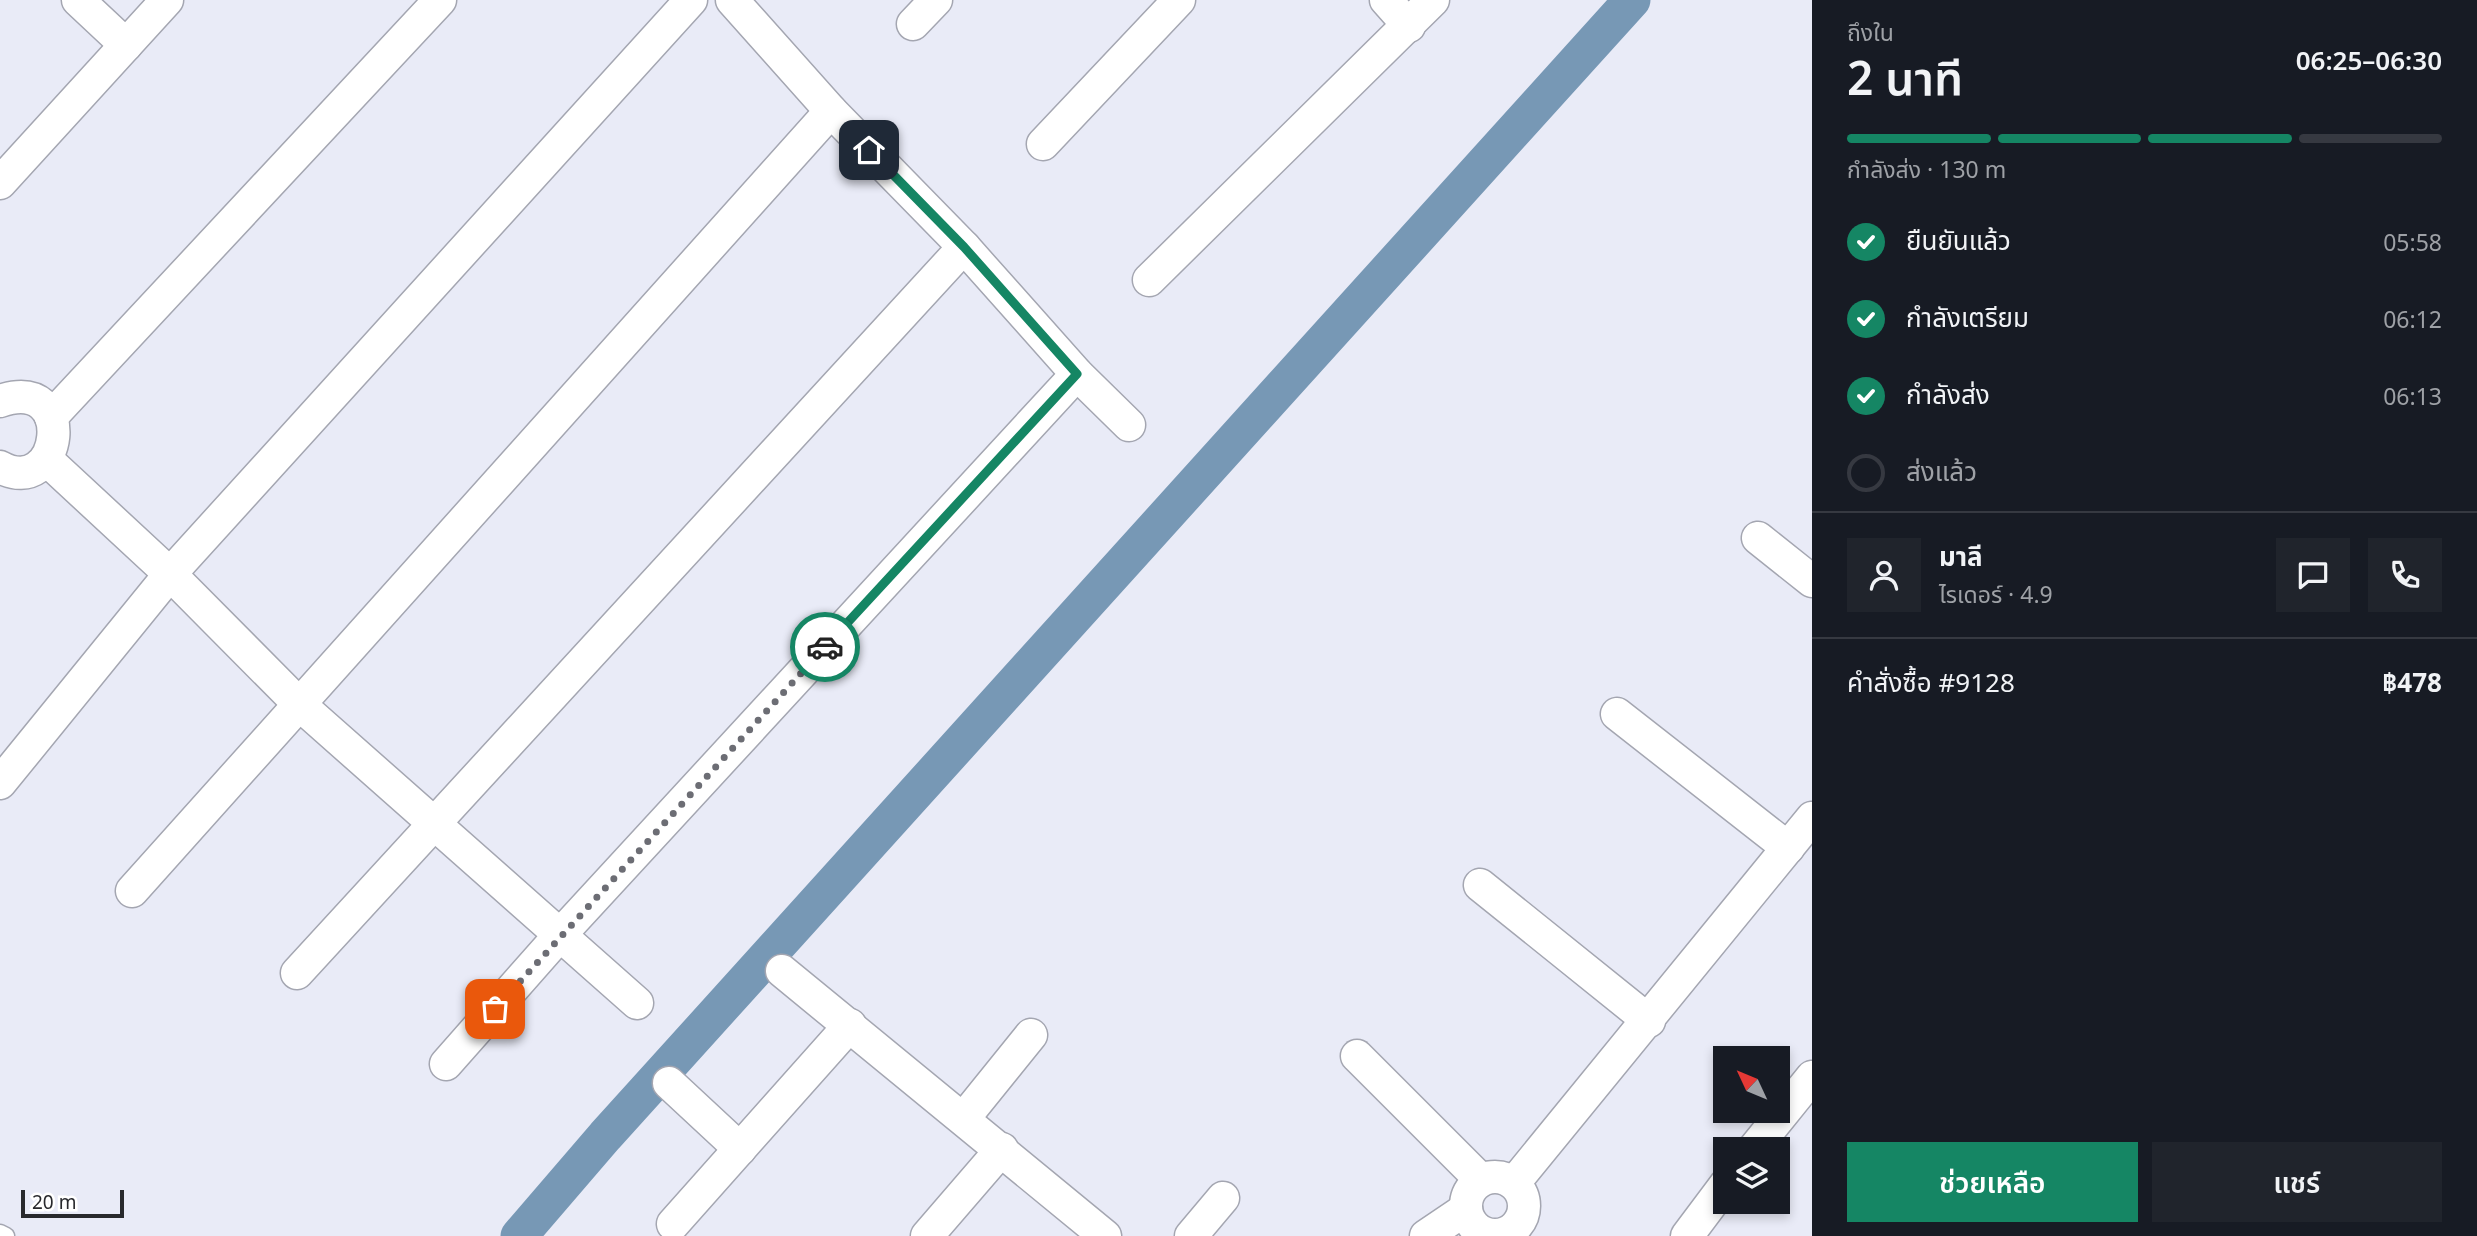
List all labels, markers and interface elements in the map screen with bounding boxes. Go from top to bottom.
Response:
text: ถึงใน [1847,16,1894,48]
text: 06:25–06:30 [2296,42,2442,78]
text: 2 นาที [1847,46,1963,108]
pin [839,120,899,180]
icon: home [850,131,888,169]
text: กำลังส่ง · 130 m [1847,153,2006,185]
text: ยืนยันแล้ว [1906,222,2011,258]
icon: check [1847,223,1885,261]
text: 05:58 [2383,226,2442,258]
text: กำลังเตรียม [1906,299,2029,335]
icon: check [1847,300,1885,338]
text: 06:12 [2383,303,2442,335]
text: กำลังส่ง [1906,376,1990,412]
icon: check [1847,377,1885,415]
text: 06:13 [2383,380,2442,412]
text: ส่งแล้ว [1906,453,1977,489]
button: person [1847,538,1921,612]
text: มาลี [1939,538,1983,574]
button: chat [2276,538,2350,612]
button: phone [2368,538,2442,612]
text: ไรเดอร์ · 4.9 [1939,578,2053,610]
courier [790,612,860,682]
icon: car [806,628,844,666]
text: คำสั่งซื้อ #9128 [1847,664,2015,700]
text: ฿478 [2382,664,2442,700]
pin [465,979,525,1039]
icon: bag [476,990,514,1028]
north arrow [1713,1046,1790,1124]
map controls [1713,1046,1790,1214]
button: layers [1713,1137,1790,1214]
button: ช่วยเหลือ [1847,1142,2138,1222]
button: แชร์ [2152,1142,2442,1222]
scale bar [21,1187,124,1219]
text: 20 m [32,1189,76,1215]

